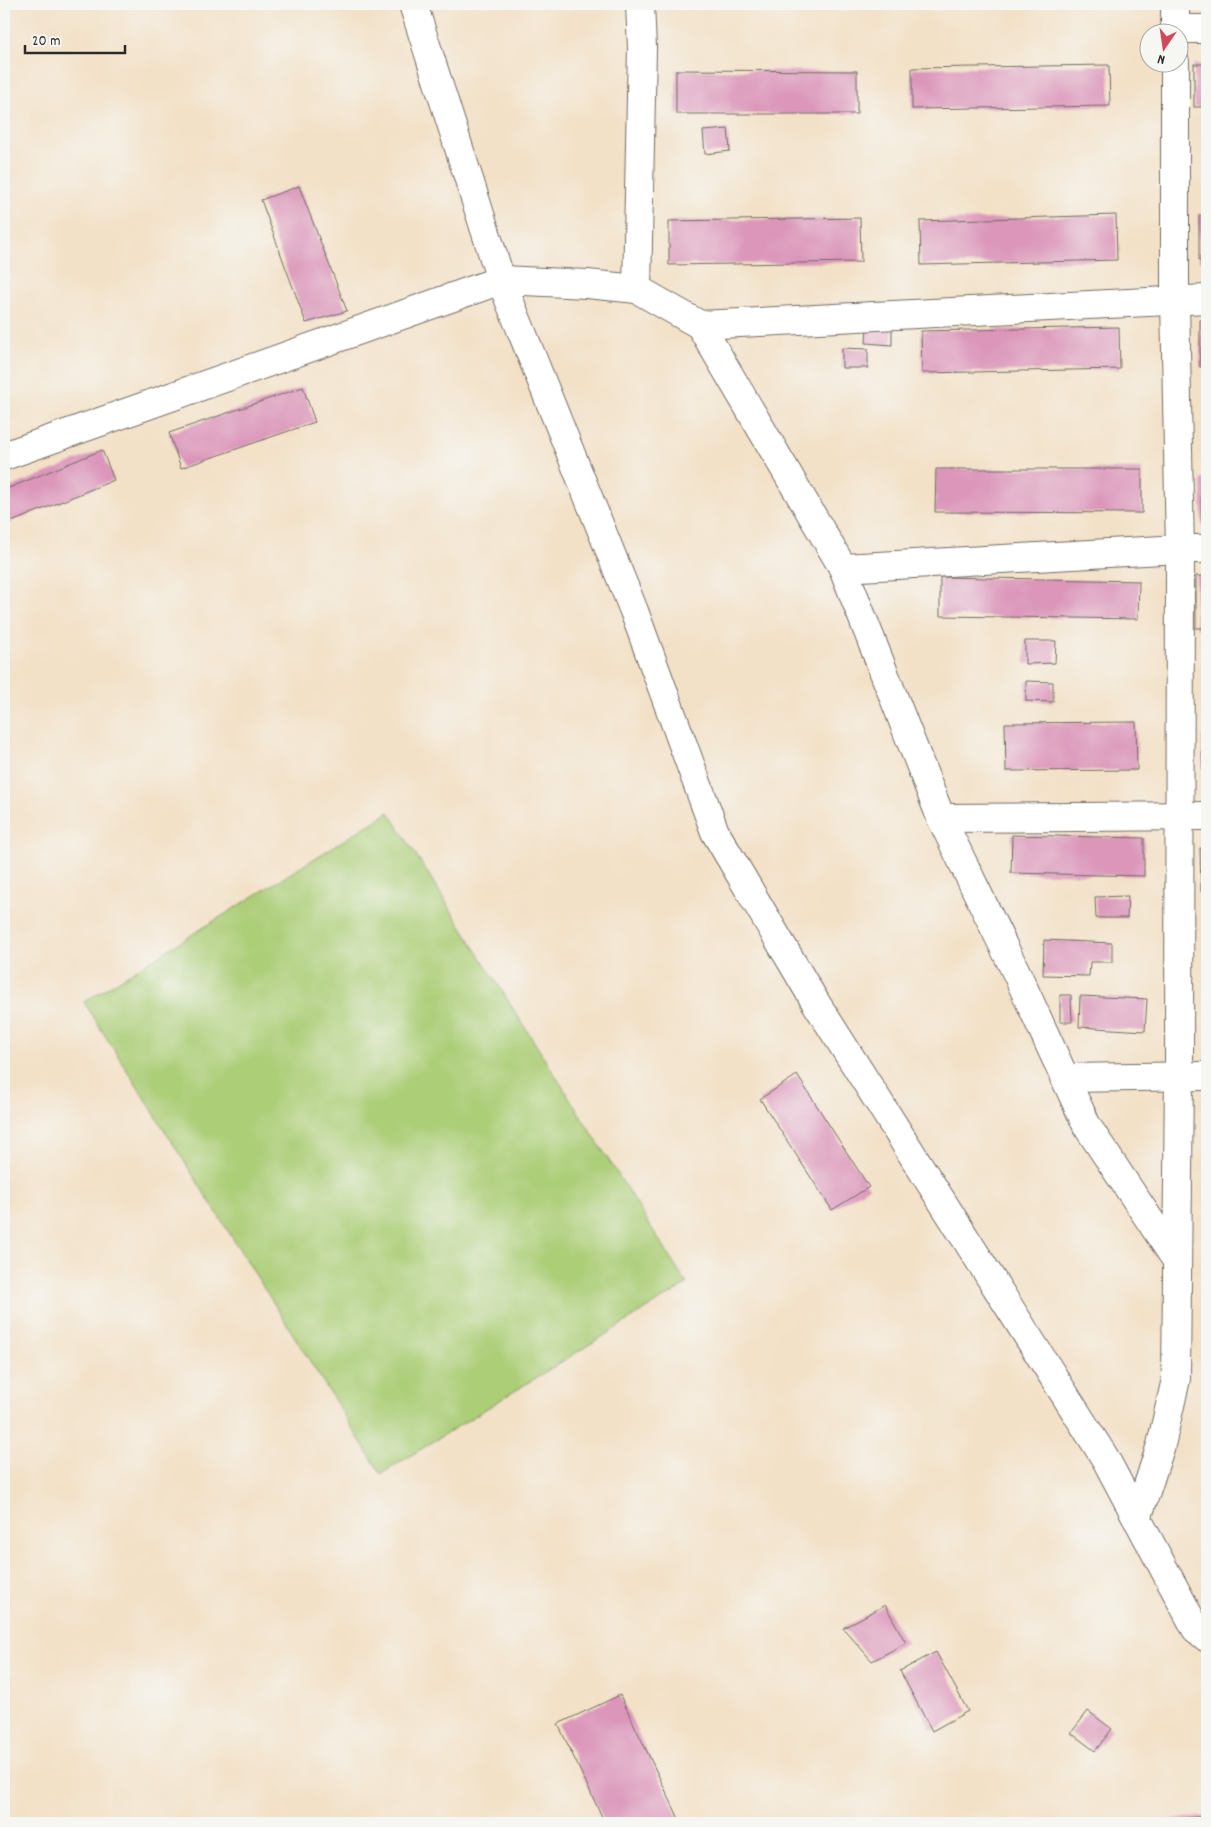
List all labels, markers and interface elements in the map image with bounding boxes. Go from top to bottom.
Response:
scale bar [25,22,125,54]
north arrow [1138,22,1188,72]
text: 20 m [32,31,60,53]
text: N [1156,48,1167,69]

